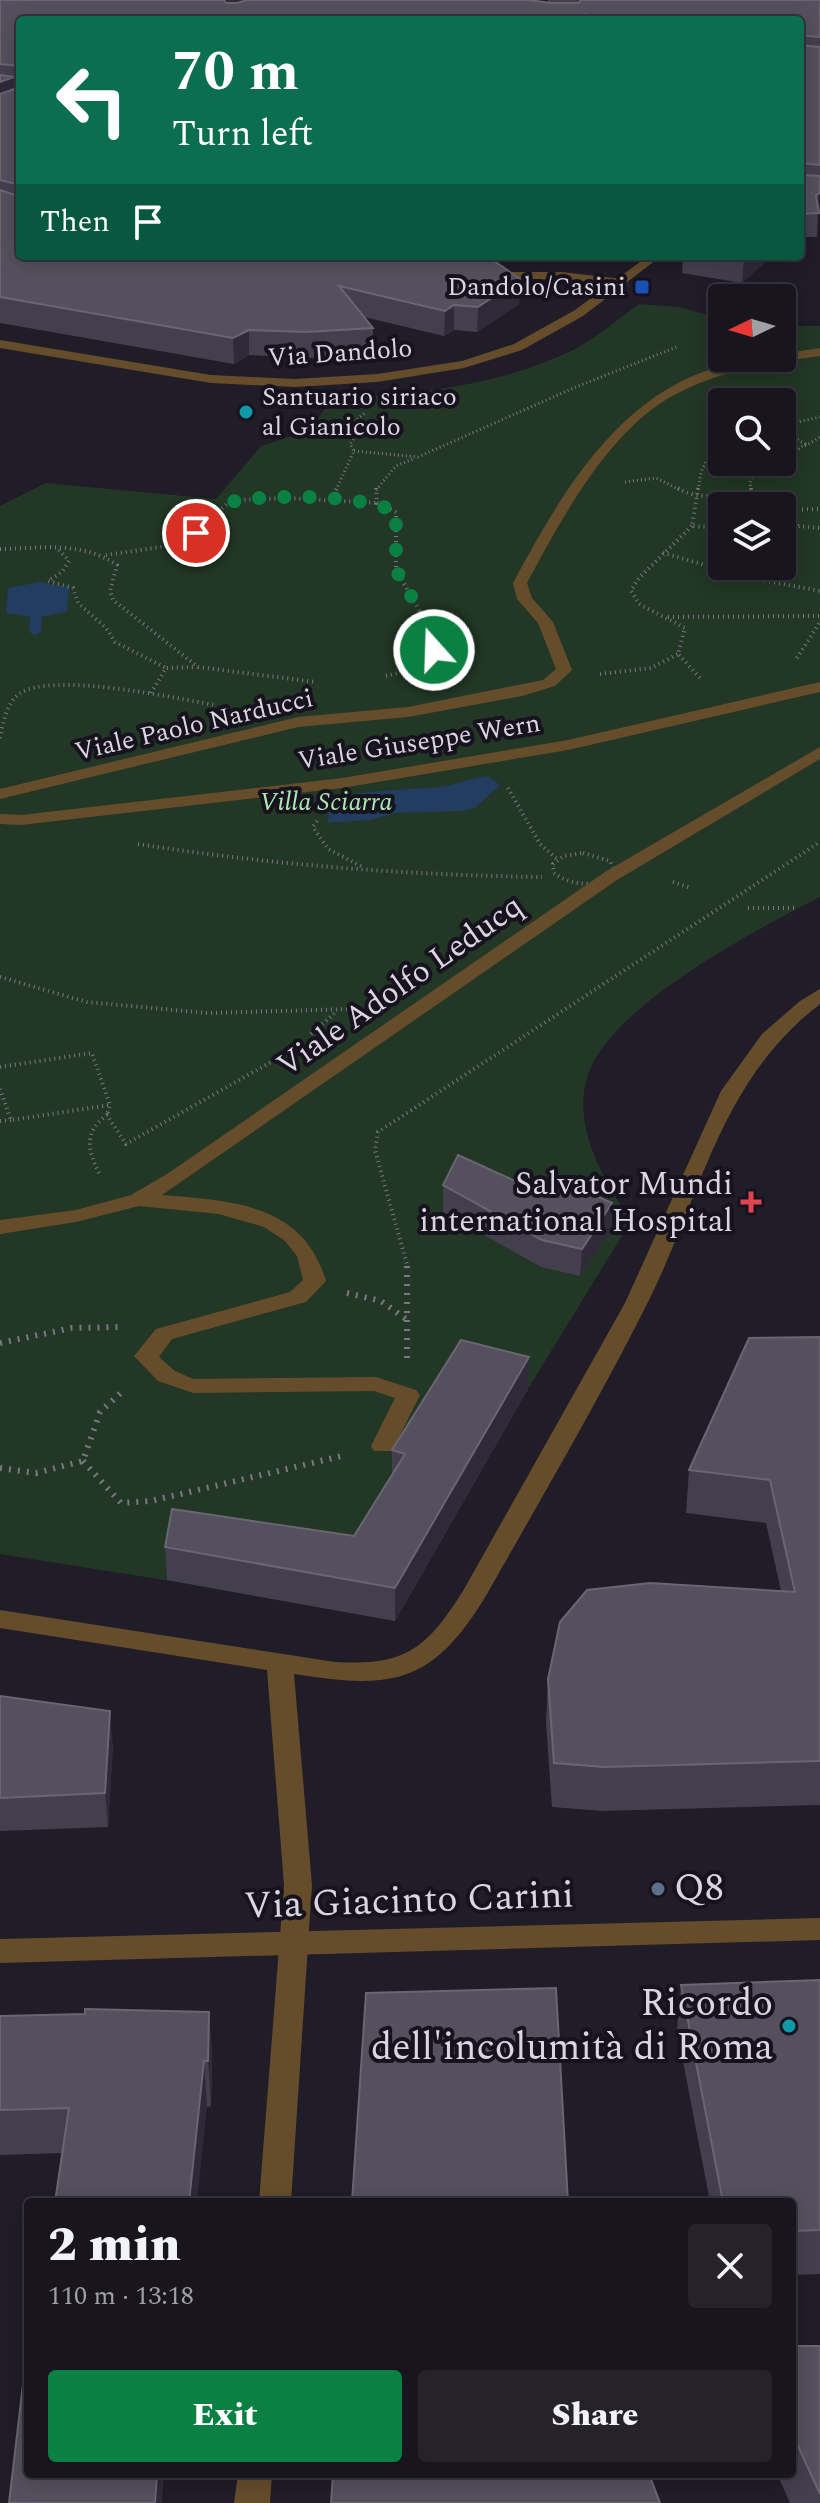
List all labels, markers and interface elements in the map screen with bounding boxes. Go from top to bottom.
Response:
text: 70 m [172,30,299,115]
icon: left [40,48,144,152]
text: Turn left [172,107,313,162]
text: Then [40,199,110,245]
icon: arrive [126,200,170,244]
place label: Dandolo/Casini [447,267,626,307]
marker: Dandolo/Casini [633,278,651,296]
north arrow [708,284,796,372]
map controls [708,284,796,580]
street label: Via Dandolo [266,328,414,378]
place label: Santuario siriaco al Gianicolo [262,377,457,447]
button: search [708,388,796,476]
marker: Santuario siriaco al Gianicolo [237,403,255,421]
button: layers [708,492,796,580]
pin [162,499,230,567]
icon: arrive [174,511,218,555]
position arrow [392,608,476,692]
street label: Viale Paolo Narducci [71,678,317,772]
street label: Viale Giuseppe Wern [295,703,543,781]
park label: Villa Sciarra [260,782,392,822]
street label: Viale Adolfo Leducq [267,882,533,1090]
place label: Salvator Mundi international Hospital [419,1160,733,1246]
marker: Salvator Mundi international Hospital [740,1191,762,1213]
place label: Q8 [674,1860,724,1918]
street label: Via Giacinto Carini [243,1866,575,1936]
marker: Q8 [649,1880,667,1898]
place label: Ricordo dell'incolumità di Roma [371,1975,773,2077]
marker: Ricordo dell'incolumità di Roma [780,2017,798,2035]
text: 2 min [48,2209,181,2282]
button: close [688,2224,772,2308]
text: 110 m · 13:18 [48,2276,194,2316]
button: Exit [48,2370,402,2462]
button: Share [418,2370,772,2462]

